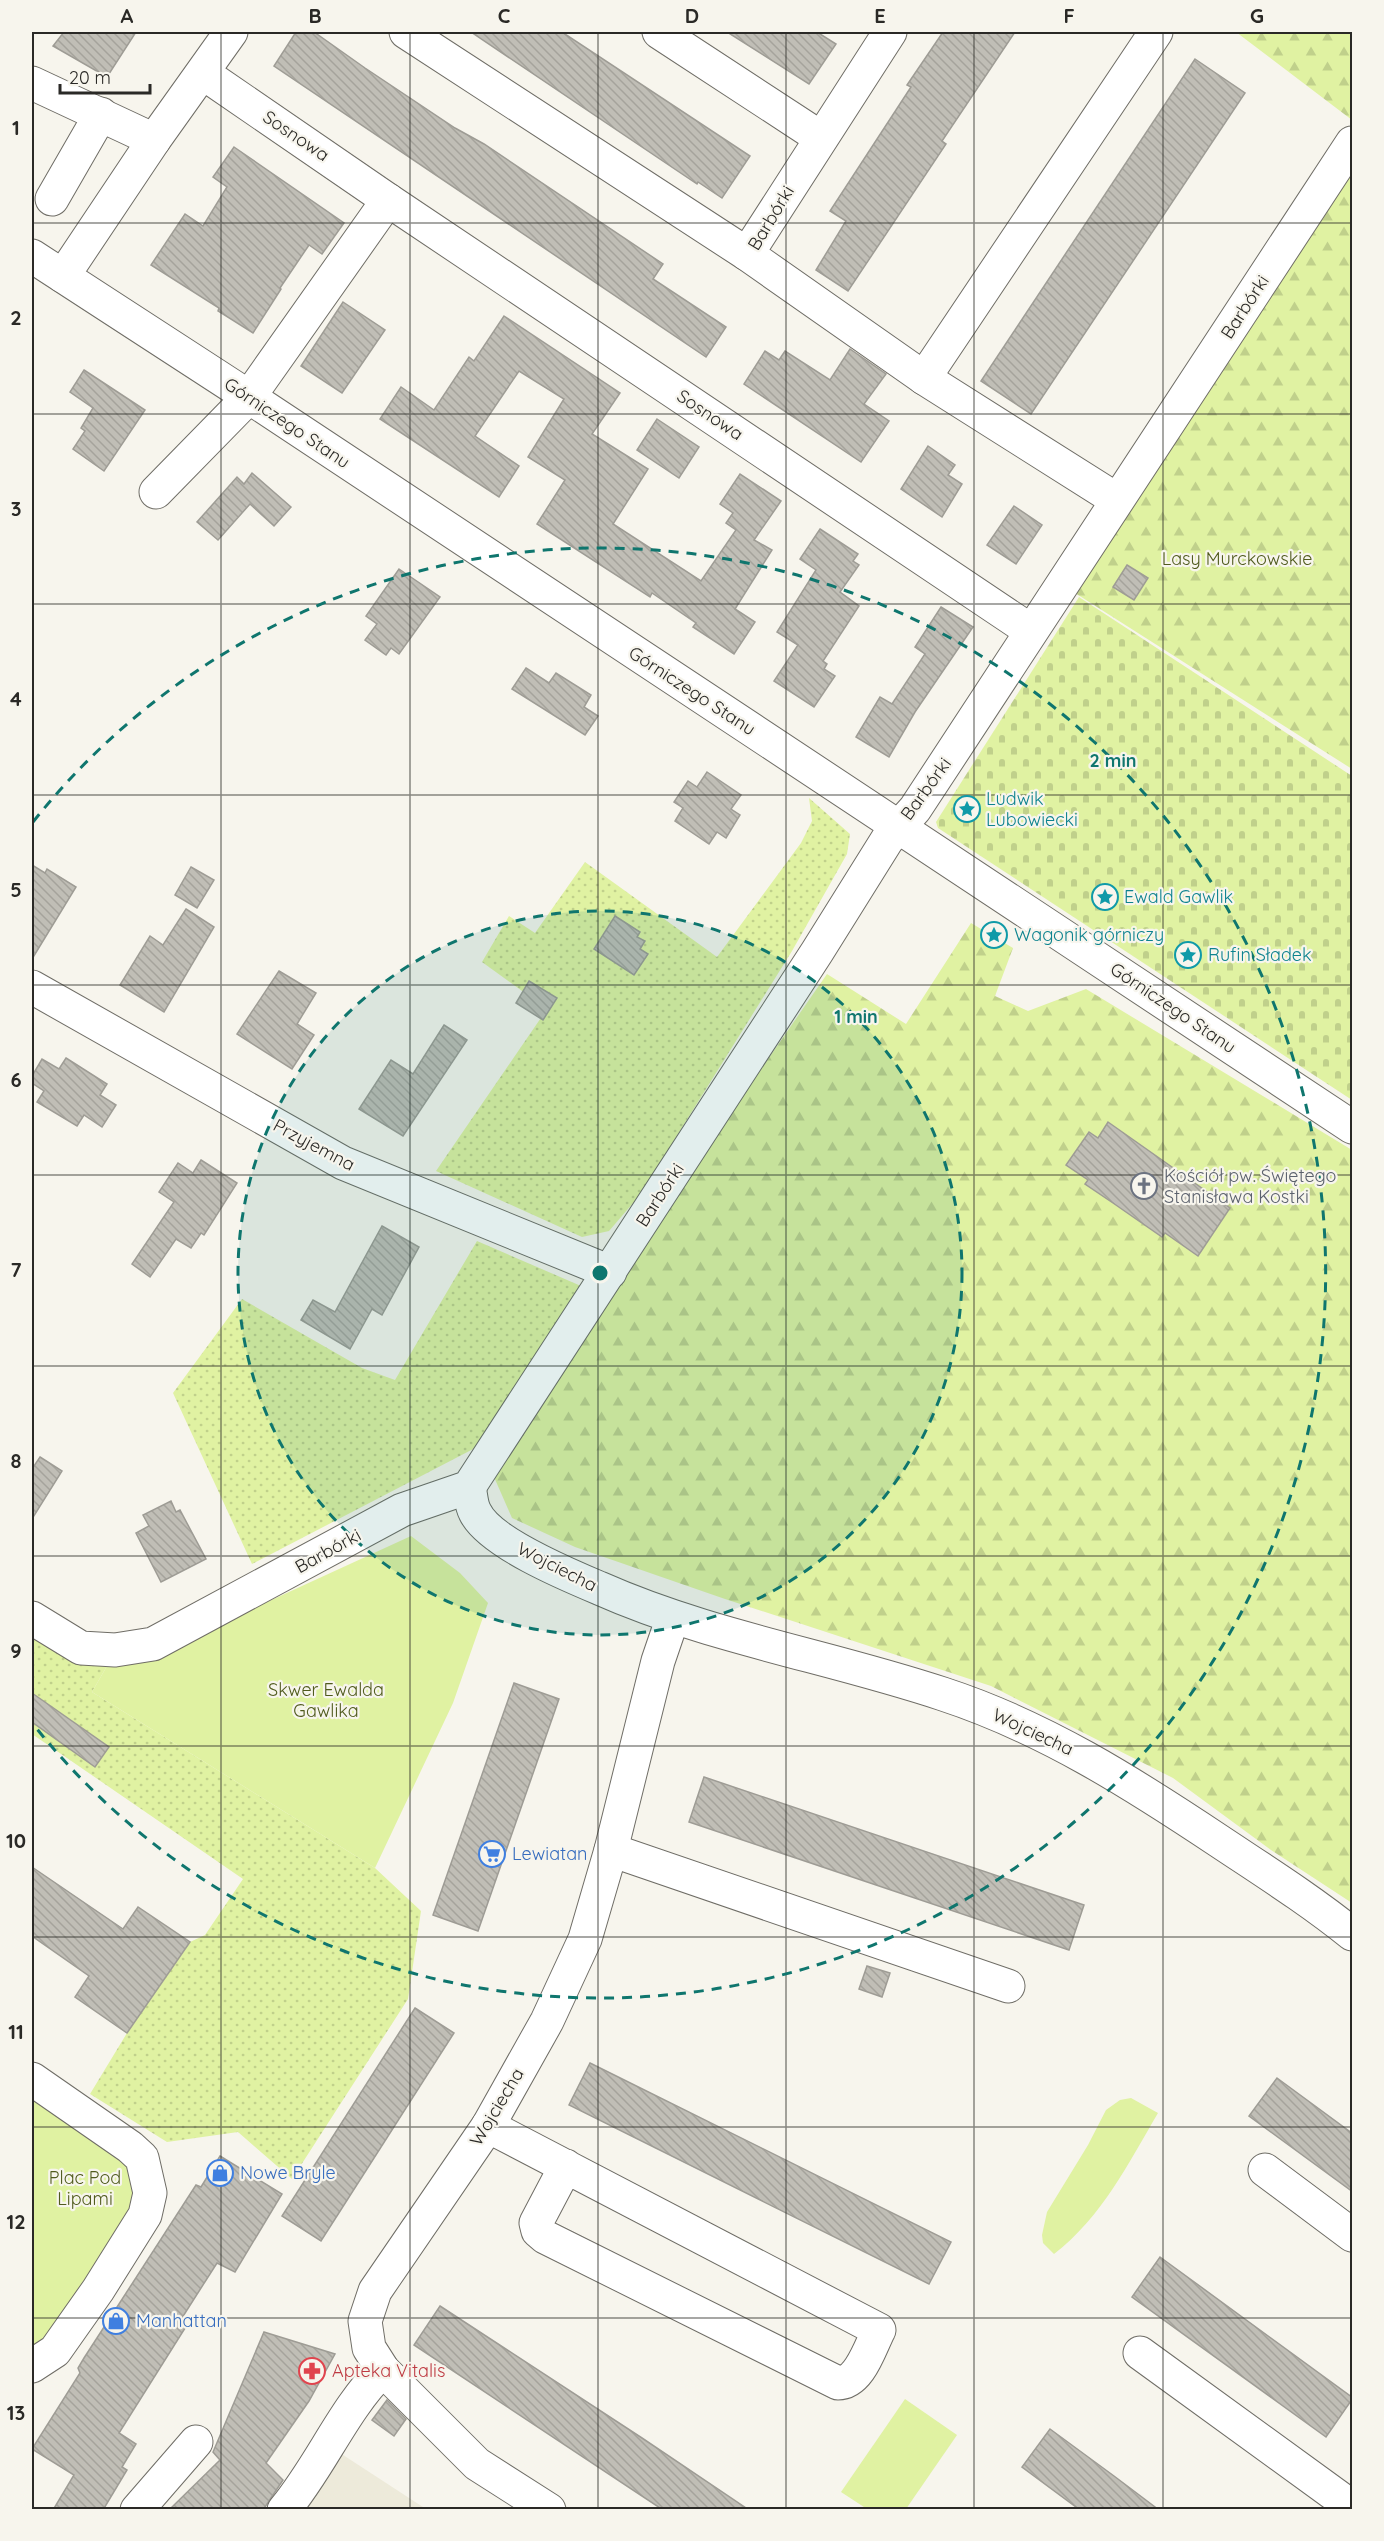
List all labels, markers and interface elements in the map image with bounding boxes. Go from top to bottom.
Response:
text: A [121,3,134,28]
text: B [308,3,322,28]
text: C [498,3,511,28]
text: D [685,3,699,28]
text: E [874,3,886,28]
text: F [1063,3,1075,28]
text: G [1250,3,1264,28]
scale bar [60,57,150,95]
text: 20 m [69,66,111,89]
street label: Sosnowa [259,105,334,166]
text: 1 [12,115,20,140]
street label: Barbórki [742,181,799,254]
street label: Barbórki [1215,270,1274,343]
text: 2 [10,305,22,330]
street label: Górniczego Stanu [220,372,355,473]
street label: Sosnowa [673,384,748,445]
text: 3 [11,496,21,521]
park label: Lasy Murckowskie [1162,547,1312,570]
street label: Górniczego Stanu [624,641,760,740]
text: 4 [10,686,22,711]
text: 2 min [1090,749,1136,772]
street label: Barbórki [895,753,956,824]
place label: Ludwik Lubowiecki [986,787,1078,831]
place icon: Ludwik Lubowiecki [952,794,982,824]
text: 5 [10,877,22,902]
place icon: Ewald Gawlik [1090,882,1120,912]
place label: Ewald Gawlik [1124,885,1233,908]
place icon: Wagonik górniczy [979,920,1009,950]
place label: Wagonik górniczy [1014,923,1164,946]
place icon: Rufin Sładek [1173,940,1203,970]
place label: Rufin Sładek [1208,943,1312,966]
street label: Górniczego Stanu [1106,957,1241,1058]
text: 1 min [834,1005,878,1028]
text: 6 [10,1067,22,1092]
street label: Przyjemna [269,1113,359,1176]
street label: Barbórki [630,1158,689,1231]
place label: Kościół pw. Świętego Stanisława Kostki [1164,1164,1336,1208]
church icon: Kościół pw. Świętego Stanisława Kostki [1129,1171,1159,1201]
text: 7 [11,1257,22,1282]
centre of rings [590,1263,610,1283]
text: 8 [11,1448,22,1473]
street label: Barbórki [291,1523,365,1578]
street label: Wojciecha [513,1537,601,1596]
text: 9 [10,1638,22,1663]
park label: Skwer Ewalda Gawlika [268,1678,384,1722]
street label: Wojciecha [989,1703,1077,1760]
text: 10 [6,1828,26,1853]
supermarket icon: Lewiatan [477,1839,507,1869]
place label: Lewiatan [512,1842,587,1865]
text: 11 [8,2019,24,2044]
street label: Wojciecha [464,2064,529,2150]
shop icon: Nowe Bryle [205,2158,235,2188]
place label: Nowe Bryle [240,2161,336,2184]
park label: Plac Pod Lipami [49,2166,121,2210]
text: 12 [6,2209,26,2234]
shop icon: Manhattan [101,2306,131,2336]
place label: Manhattan [136,2309,227,2332]
pharmacy icon: Apteka Vitalis [297,2356,327,2386]
place label: Apteka Vitalis [332,2359,445,2382]
text: 13 [7,2400,25,2425]

